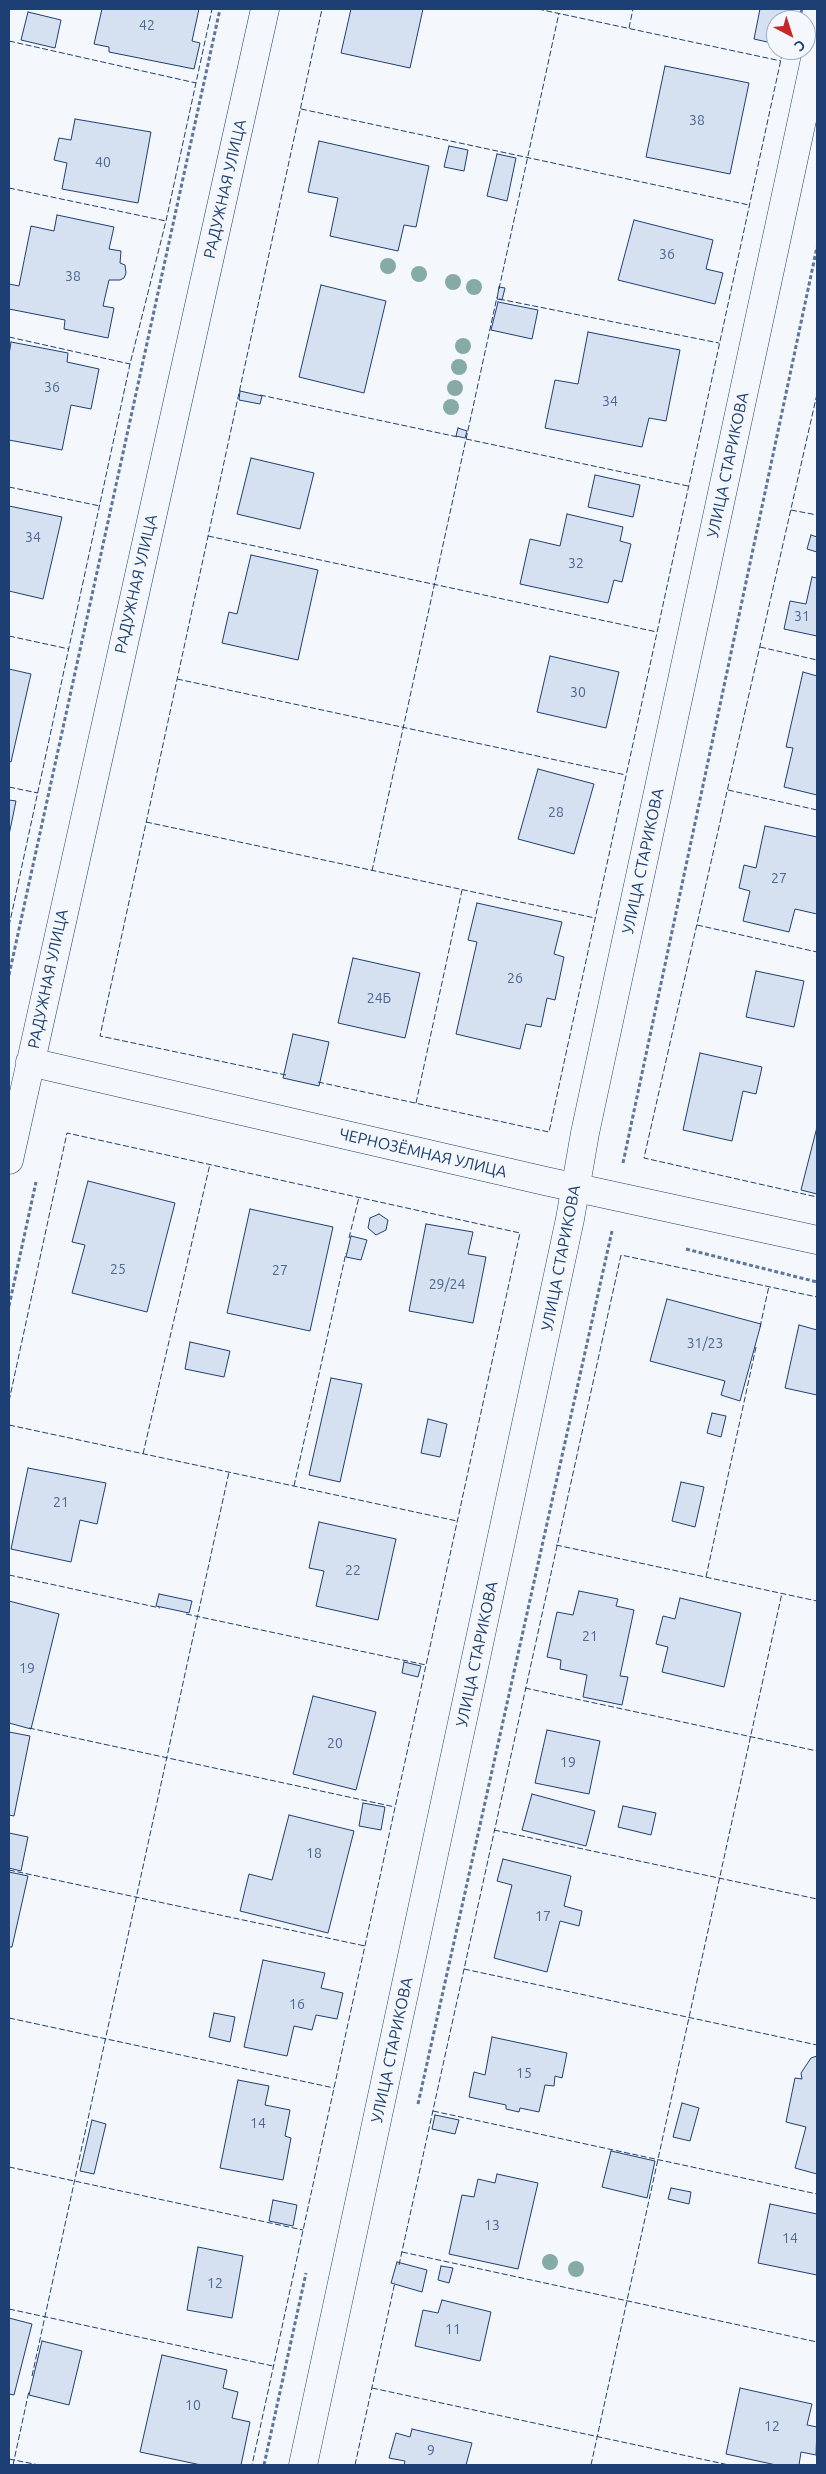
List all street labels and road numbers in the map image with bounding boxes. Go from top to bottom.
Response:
street label: РАДУЖНАЯ УЛИЦА [200,118,250,260]
street label: УЛИЦА СТАРИКОВА [703,390,753,540]
street label: РАДУЖНАЯ УЛИЦА [111,513,161,655]
street label: УЛИЦА СТАРИКОВА [618,786,668,936]
street label: РАДУЖНАЯ УЛИЦА [24,908,72,1050]
street label: ЧЕРНОЗЁМНАЯ УЛИЦА [337,1124,509,1182]
street label: УЛИЦА СТАРИКОВА [537,1183,585,1333]
street label: УЛИЦА СТАРИКОВА [452,1579,502,1729]
street label: УЛИЦА СТАРИКОВА [367,1975,417,2125]

